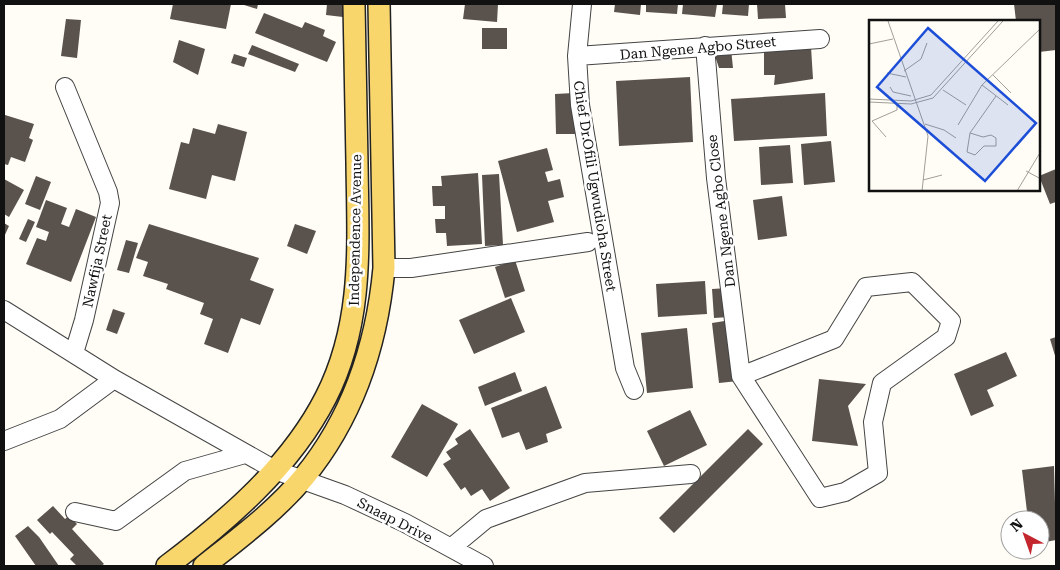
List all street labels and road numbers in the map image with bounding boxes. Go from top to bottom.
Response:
street label: Dan Ngene Agbo Street [619,33,777,63]
street label: Chief Dr.Ofili Ugwudioha Street [570,79,620,293]
street label: Dan Ngene Agbo Close [704,133,738,288]
street label: Independence Avenue [346,154,364,306]
street label: Nawfija Street [79,213,115,309]
street label: Snaap Drive [355,494,435,546]

